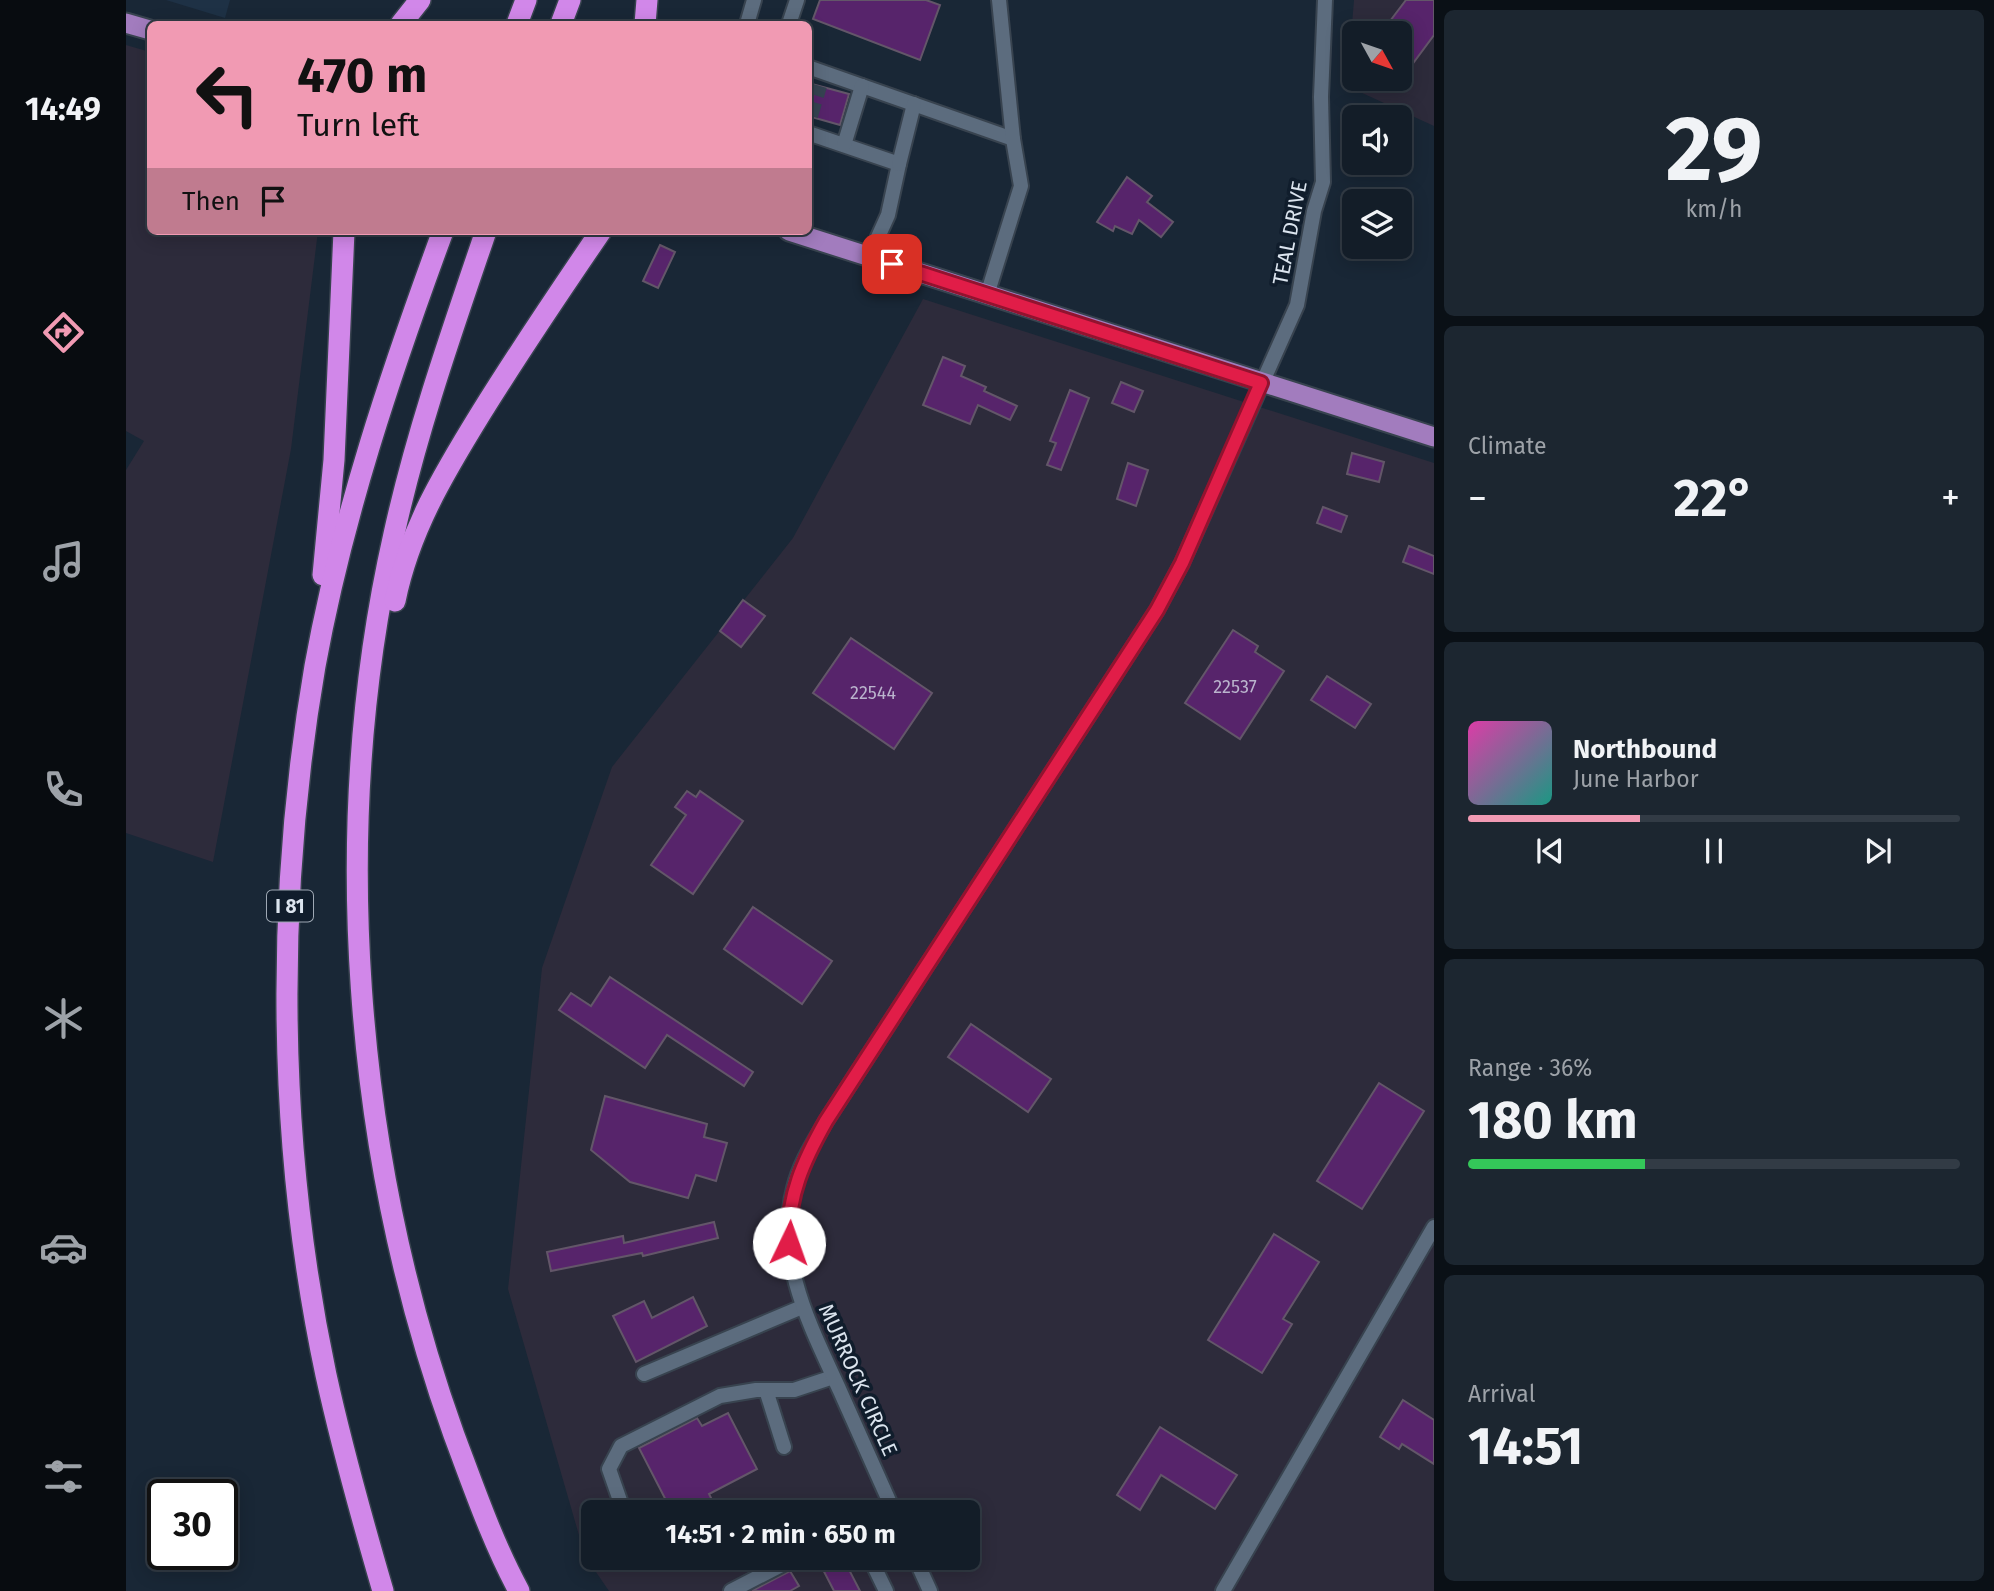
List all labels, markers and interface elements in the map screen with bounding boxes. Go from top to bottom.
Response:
north arrow [1342,21,1412,91]
map controls [1342,21,1412,259]
text: 470 m [297,46,427,105]
icon: left [182,49,273,140]
text: 14:49 [25,90,101,128]
text: 29 [1665,95,1763,204]
button: sound [1342,105,1412,175]
text: Turn left [297,106,419,144]
street label: TEAL DRIVE [1267,179,1313,287]
icon: arrive [254,182,292,220]
text: Then [182,186,240,217]
button: layers [1342,189,1412,259]
text: km/h [1686,195,1742,223]
pin [862,234,922,294]
icon: arrive [873,245,911,283]
icon: directions [39,308,88,357]
text: Climate [1468,432,1547,460]
text: 22° [1674,467,1754,530]
text: − [1468,475,1487,521]
text: + [1941,475,1960,521]
icon: music [39,537,88,586]
house number: 22537 [1213,676,1257,698]
house number: 22544 [850,682,896,704]
text: Northbound [1573,734,1717,765]
icon: phone [39,765,88,814]
text: June Harbor [1573,765,1699,793]
icon: previous [1531,832,1569,870]
icon: pause [1695,832,1733,870]
icon: next [1859,832,1897,870]
road number: I 81 [267,890,313,922]
icon: climate [39,994,88,1043]
text: Range · 36% [1468,1054,1592,1082]
text: 180 km [1468,1089,1638,1152]
position arrow [752,1206,826,1280]
icon: car [39,1223,88,1272]
street label: MURROCK CIRCLE [813,1300,903,1460]
text: Arrival [1468,1380,1535,1408]
text: 14:51 [1468,1415,1583,1478]
icon: filters [39,1452,88,1501]
speed limit sign: 30 [147,1479,238,1570]
text: 14:51 · 2 min · 650 m [665,1519,896,1550]

